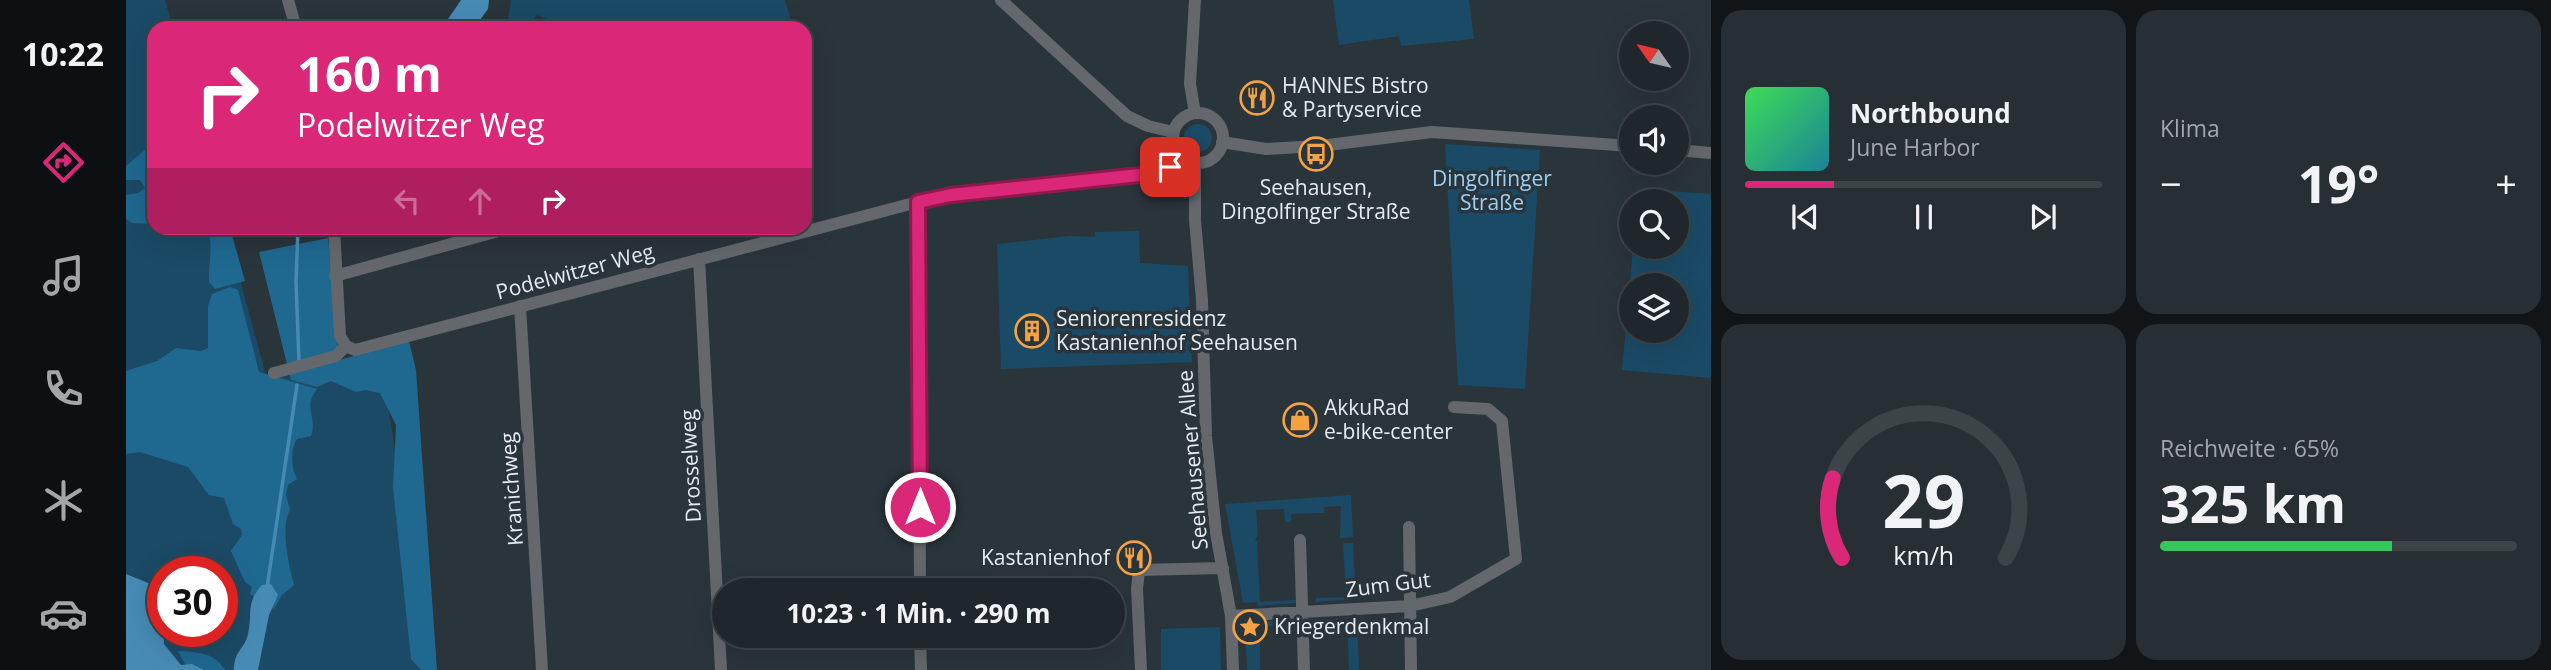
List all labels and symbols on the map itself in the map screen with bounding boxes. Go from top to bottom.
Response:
north arrow [1619,21,1689,91]
place label: HANNES Bistro & Partyservice [1282,71,1429,123]
restaurant icon: HANNES Bistro & Partyservice [1238,79,1276,117]
bus stop icon: Seehausen, Dingolfinger Straße [1297,135,1335,173]
pin [1140,137,1200,197]
park label: Dingolfinger Straße [1432,164,1552,216]
place label: Seehausen, Dingolfinger Straße [1221,173,1411,225]
street label: Podelwitzer Weg [493,236,657,306]
place label: Seniorenresidenz Kastanienhof Seehausen [1056,304,1298,356]
building icon: Seniorenresidenz Kastanienhof Seehausen [1013,312,1051,350]
street label: Seehausener Allee [1170,369,1214,551]
place label: AkkuRad e-bike-center [1324,393,1453,445]
shop icon: AkkuRad e-bike-center [1281,401,1319,439]
street label: Drosselweg [673,409,707,523]
street label: Kranichweg [493,431,529,547]
position arrow [883,470,957,544]
restaurant icon: Kastanienhof [1115,539,1153,577]
place label: Kastanienhof [981,543,1112,571]
speed limit sign: 30 [147,556,238,647]
street label: Zum Gut [1344,565,1432,603]
place icon: Kriegerdenkmal [1231,608,1269,646]
place label: Kriegerdenkmal [1274,612,1429,640]

